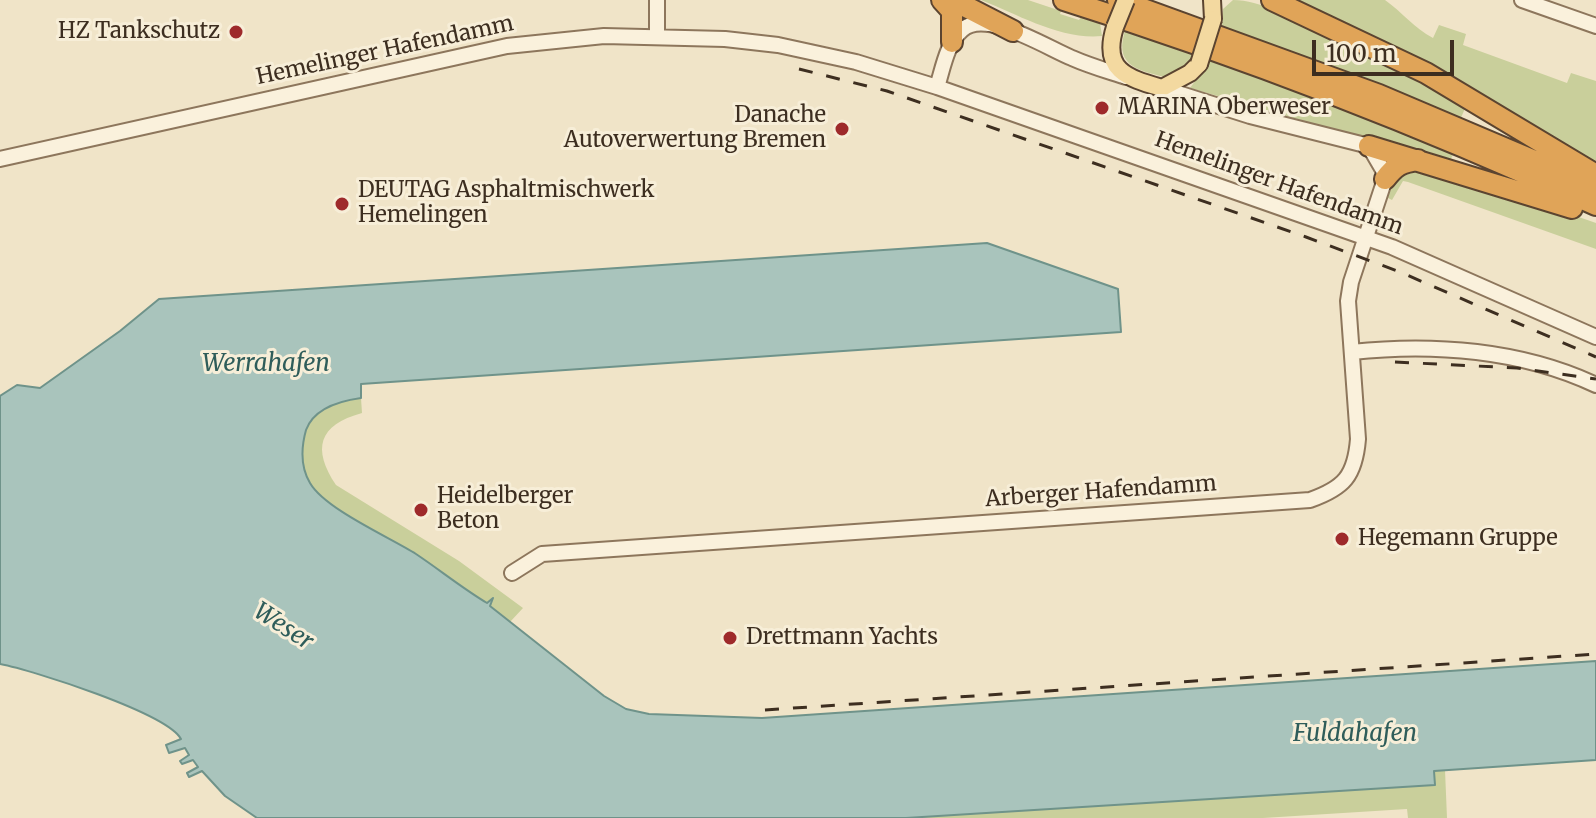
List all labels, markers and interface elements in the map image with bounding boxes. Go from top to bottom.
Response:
street label: Hemelinger Hafendamm [254,11,516,91]
place label: HZ Tankschutz [58,19,220,45]
marker: HZ Tankschutz [227,23,245,41]
scale bar [1316,24,1458,74]
text: 100 m [1326,38,1396,69]
place label: MARINA Oberweser [1118,95,1331,121]
marker: MARINA Oberweser [1093,99,1111,117]
place label: Danache Autoverwertung Bremen [564,103,826,154]
marker: Danache Autoverwertung Bremen [833,120,851,138]
street label: Hemelinger Hafendamm [1151,127,1407,241]
place label: DEUTAG Asphaltmischwerk Hemelingen [358,178,654,230]
marker: DEUTAG Asphaltmischwerk Hemelingen [333,195,351,213]
water label: Werrahafen [202,350,330,378]
street label: Arberger Hafendamm [984,471,1218,513]
place label: Heidelberger Beton [437,484,573,536]
marker: Heidelberger Beton [412,501,430,519]
place label: Hegemann Gruppe [1358,526,1558,552]
marker: Hegemann Gruppe [1333,530,1351,548]
water label: Weser [248,597,318,657]
place label: Drettmann Yachts [746,625,938,651]
marker: Drettmann Yachts [721,629,739,647]
water label: Fuldahafen [1293,720,1417,748]

